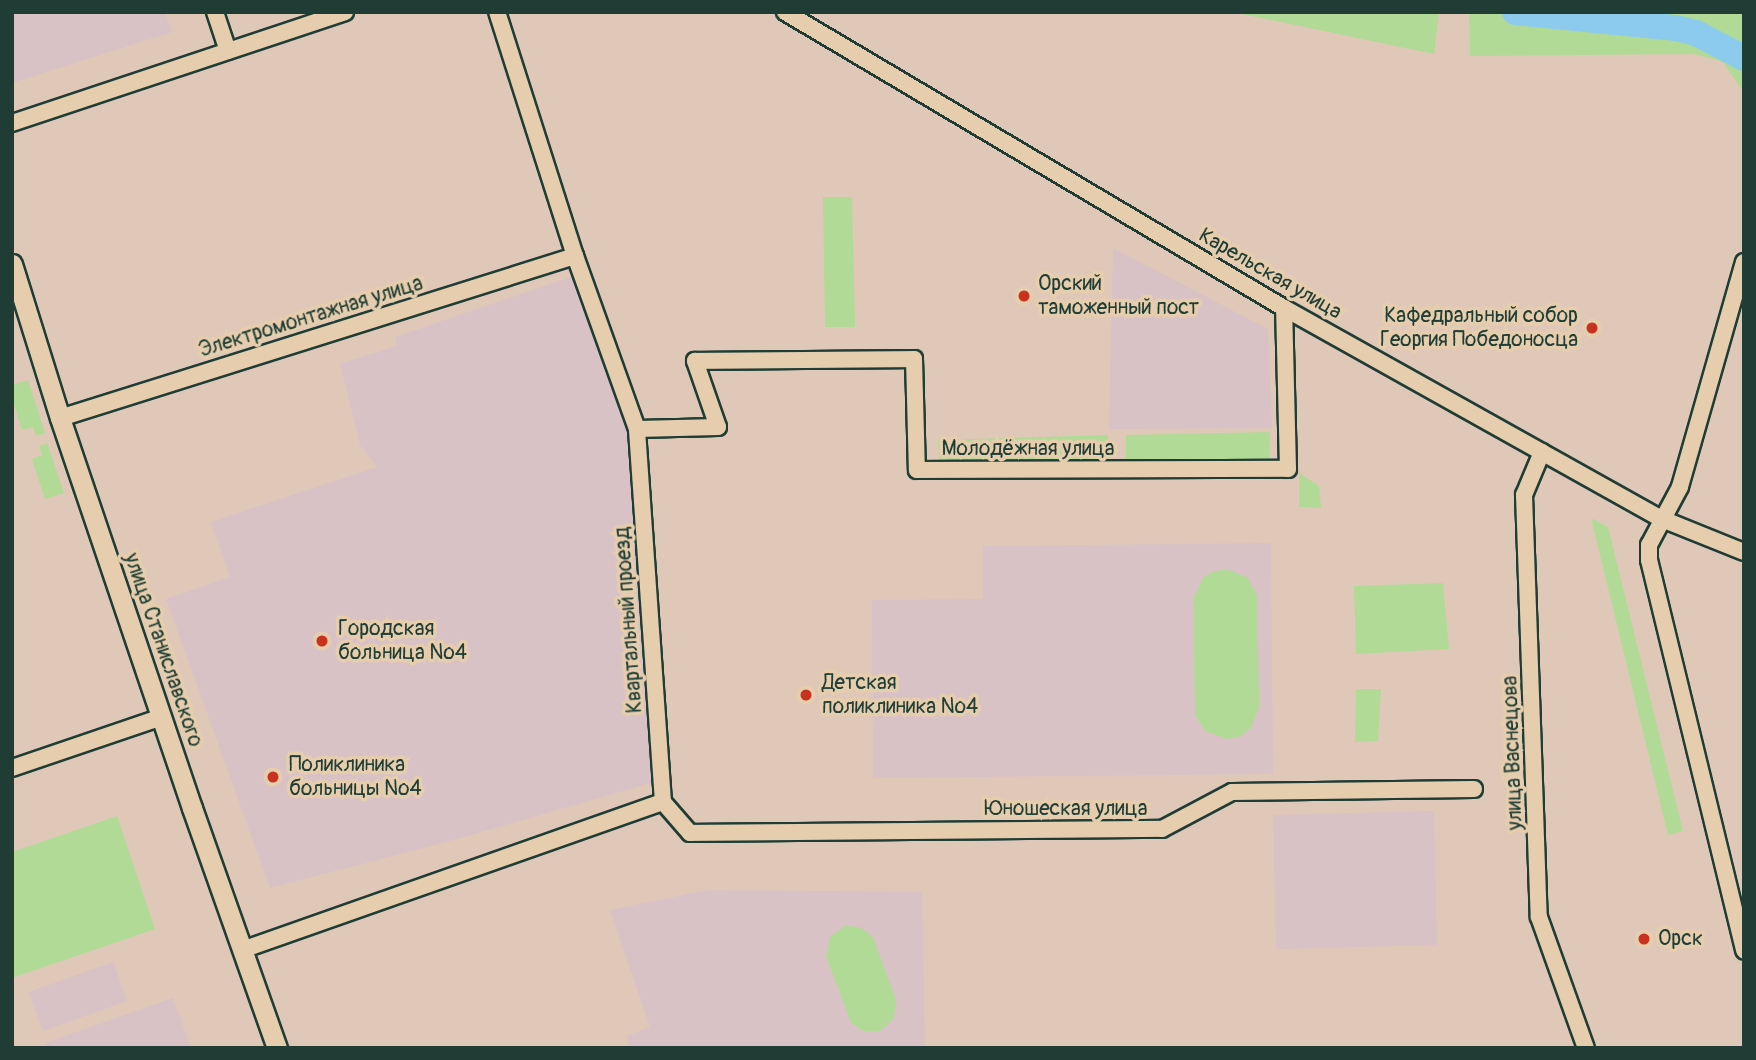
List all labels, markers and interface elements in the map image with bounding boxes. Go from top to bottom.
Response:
street label: Карельская улица [1194,223,1346,325]
street label: Электромонтажная улица [196,271,426,363]
place label: Орский таможенный пост [1038,271,1199,321]
marker: Орский таможенный пост [1016,288,1032,304]
place label: Кафедральный собор Георгия Победоносца [1380,303,1578,353]
marker: Кафедральный собор Георгия Победоносца [1584,320,1600,336]
street label: Молодёжная улица [941,436,1115,462]
street label: Квартальный проезд [610,526,648,714]
street label: улица Станиславского [118,550,208,750]
place label: Городская больница №4 [338,616,467,666]
marker: Городская больница №4 [312,631,332,651]
place label: Детская поликлиника №4 [822,670,978,720]
street label: улица Васнецова [1498,675,1528,831]
marker: Детская поликлиника №4 [796,685,816,705]
place label: Поликлиника больницы №4 [289,752,422,802]
marker: Поликлиника больницы №4 [263,767,283,787]
street label: Юношеская улица [984,796,1148,822]
place label: Орск [1658,926,1703,952]
marker: Орск [1636,931,1652,947]

